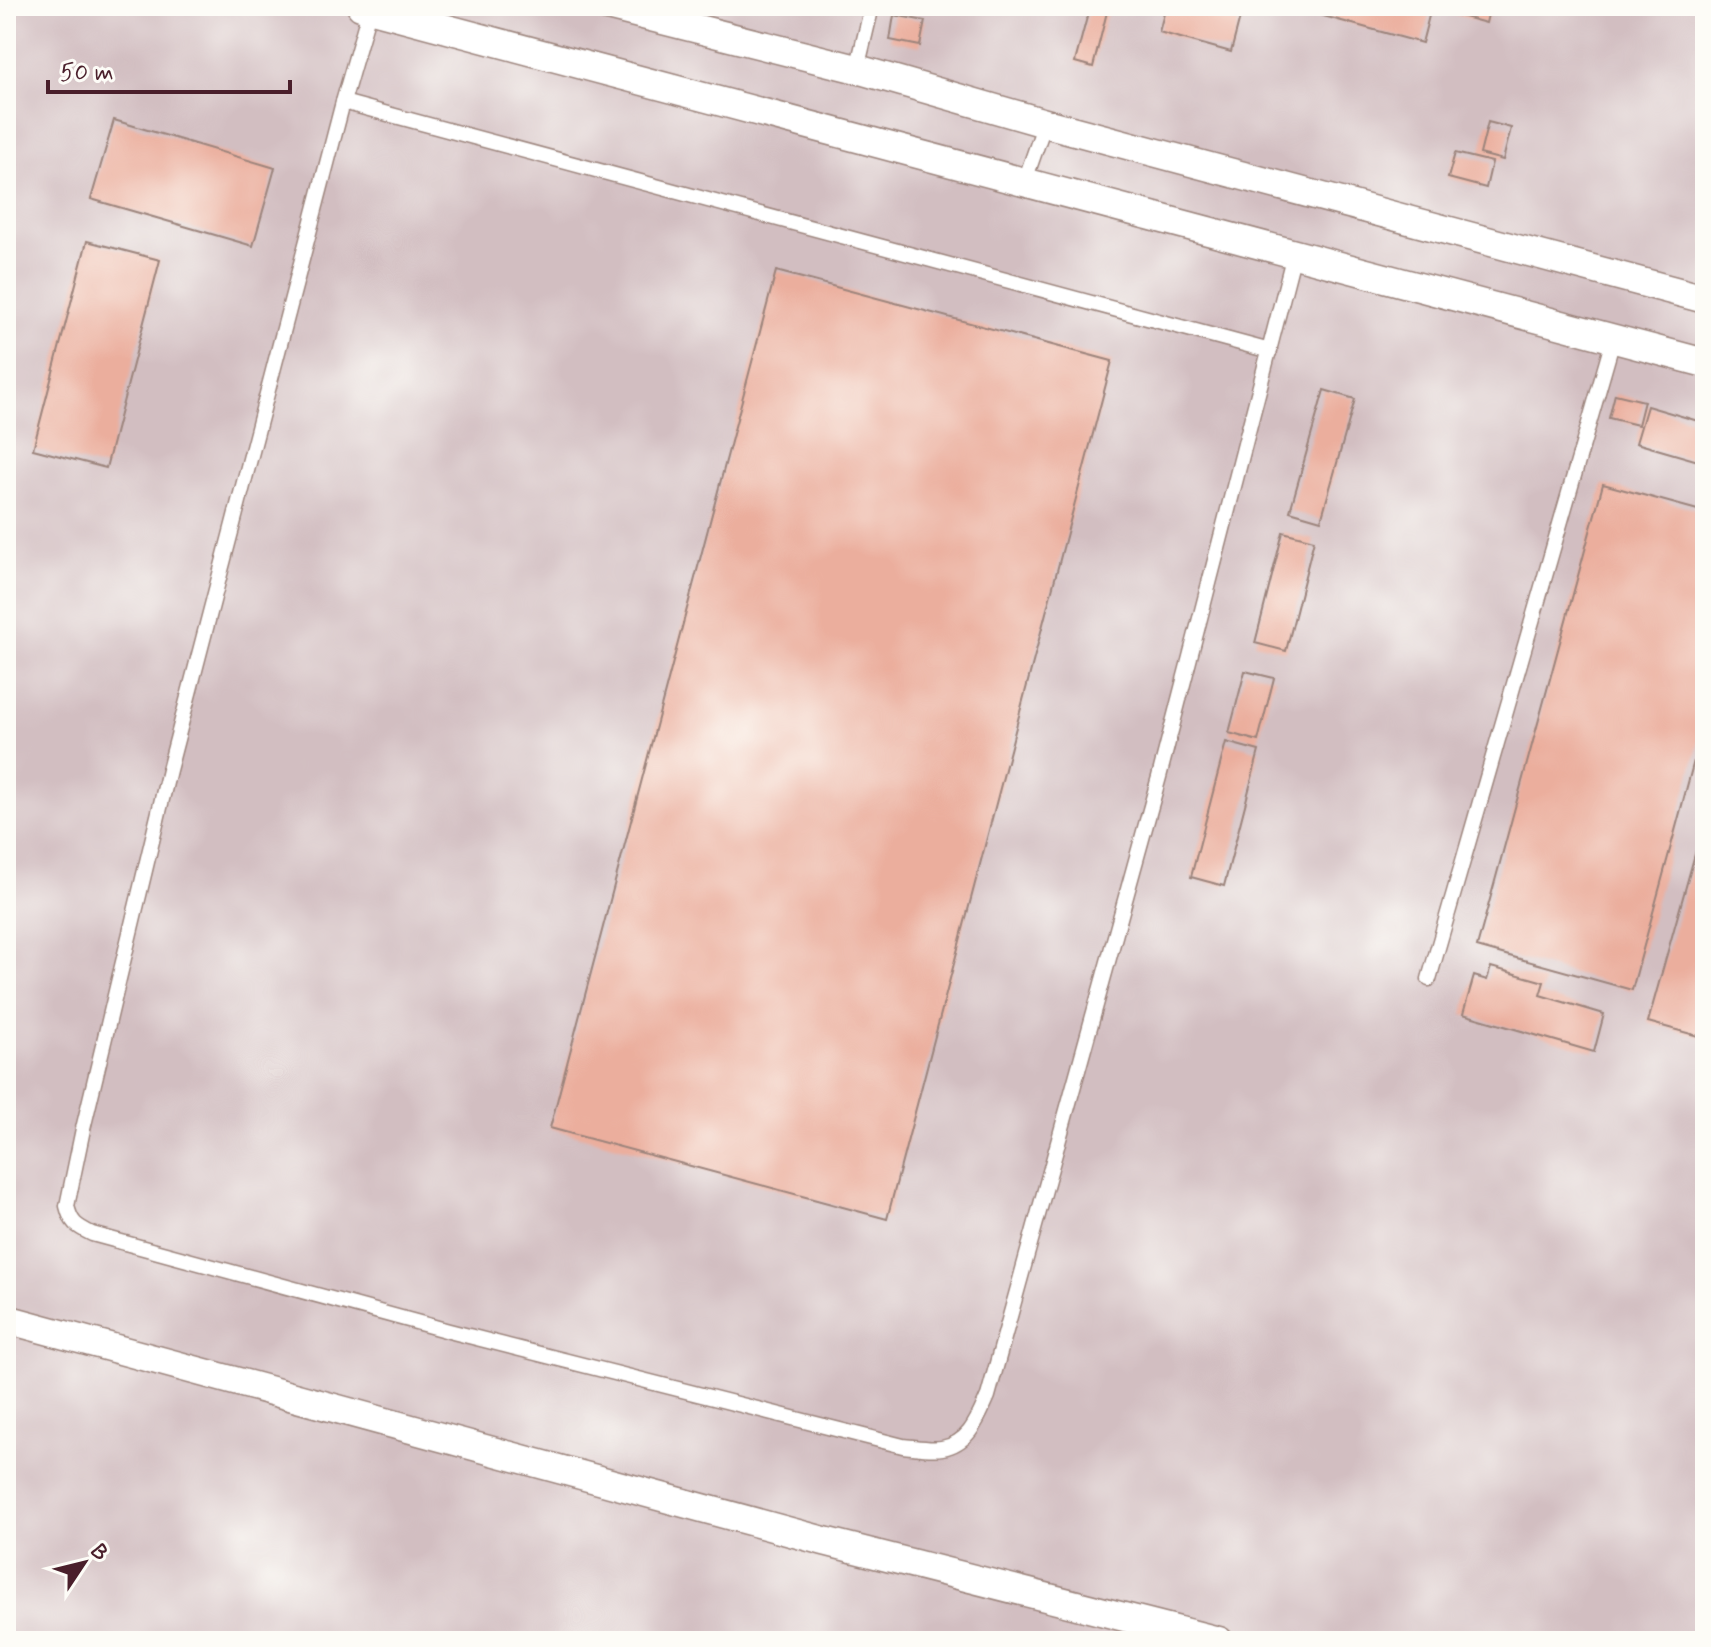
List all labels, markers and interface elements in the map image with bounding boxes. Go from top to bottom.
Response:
scale bar [48,44,290,94]
text: 50 m [60,58,114,89]
north arrow [44,1523,124,1603]
text: B [83,1539,114,1566]

